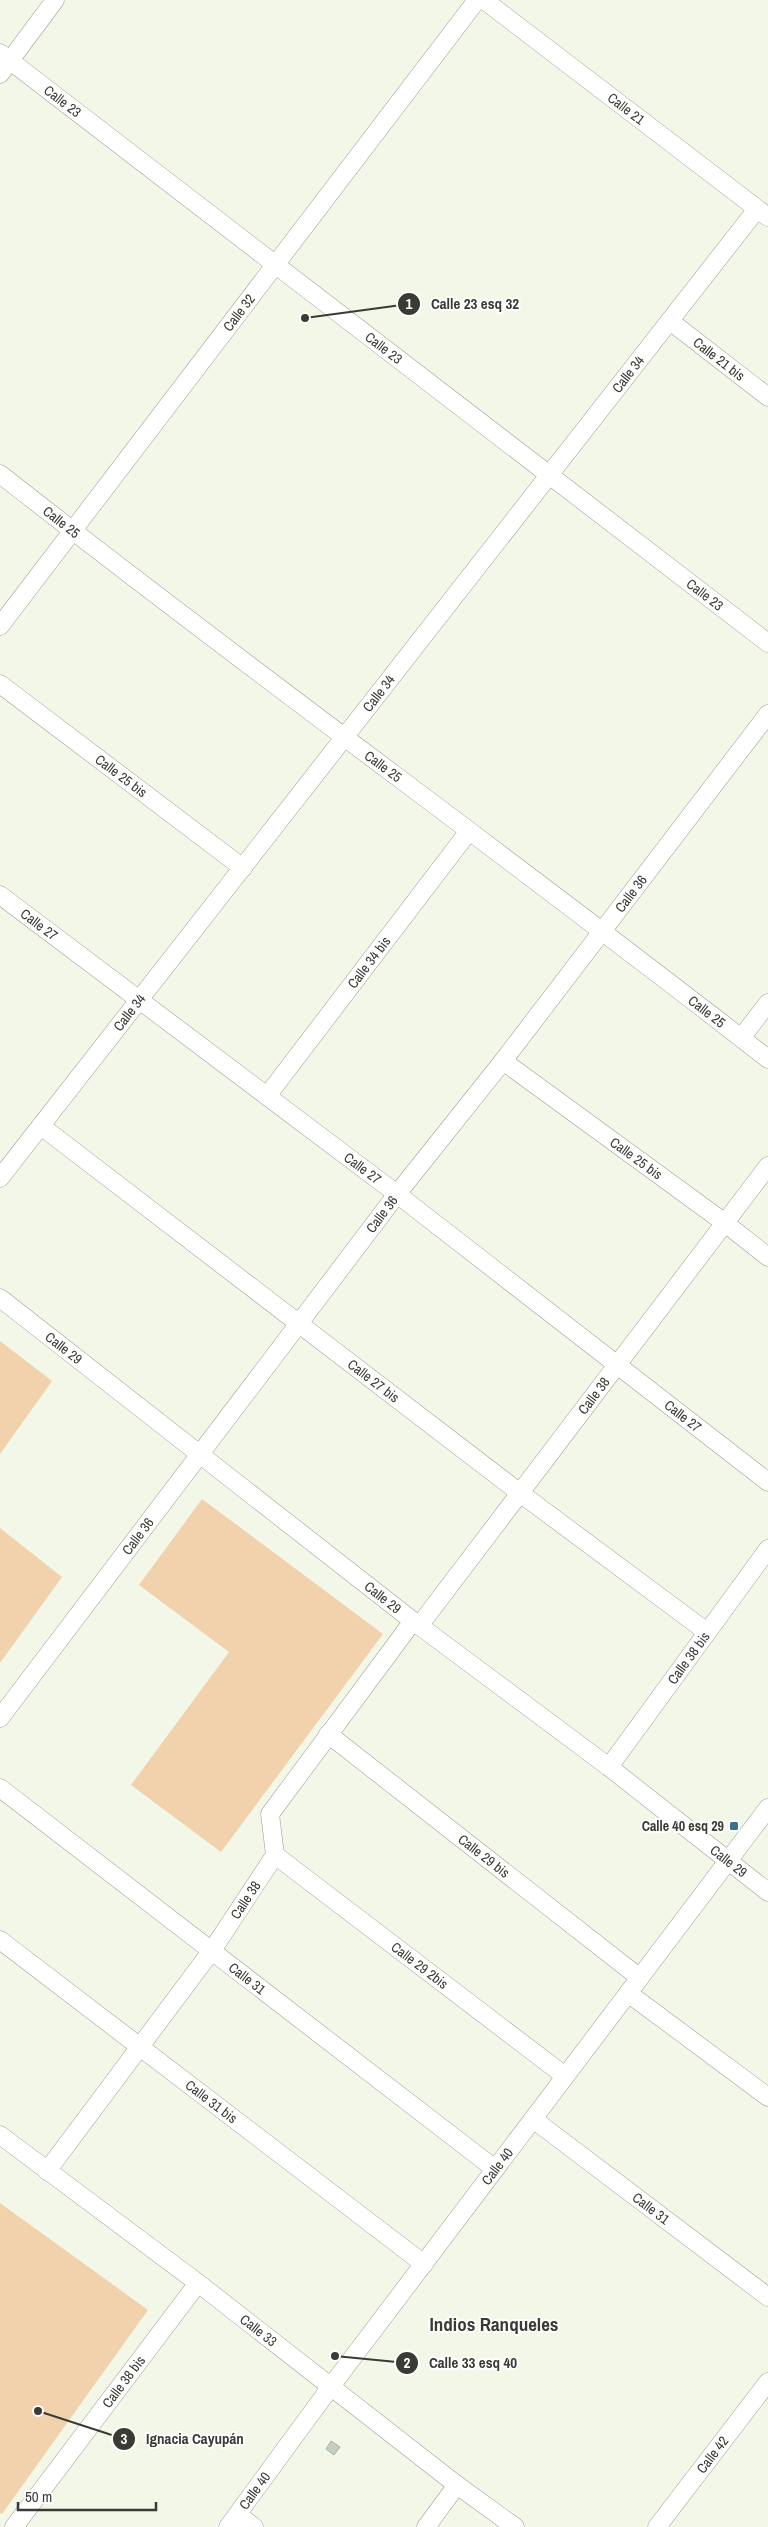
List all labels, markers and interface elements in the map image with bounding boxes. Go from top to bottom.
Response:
street label: Calle 23 [40,81,85,121]
street label: Calle 21 [604,89,649,129]
callout: Calle 23 esq 32 [396,289,529,319]
street label: Calle 32 [219,290,259,335]
text: 1 [406,293,413,314]
text: Calle 23 esq 32 [431,293,519,314]
street label: Calle 23 [362,328,406,368]
street label: Calle 21 bis [689,333,749,385]
street label: Calle 34 [608,352,648,396]
street label: Calle 25 [39,502,84,542]
street label: Calle 23 [683,575,727,615]
street label: Calle 34 [359,671,399,716]
street label: Calle 25 [361,746,406,786]
street label: Calle 25 bis [92,750,151,801]
street label: Calle 36 [611,871,651,916]
street label: Calle 27 [17,905,61,944]
street label: Calle 34 bis [343,933,395,992]
street label: Calle 34 [109,990,150,1035]
street label: Calle 25 [685,991,729,1031]
street label: Calle 25 bis [606,1133,666,1184]
street label: Calle 27 [340,1148,385,1188]
street label: Calle 36 [362,1192,402,1237]
street label: Calle 29 [42,1328,86,1368]
street label: Calle 27 bis [344,1355,403,1407]
street label: Calle 38 [574,1374,614,1418]
street label: Calle 27 [661,1396,705,1436]
street label: Calle 36 [118,1514,158,1559]
street label: Calle 29 [361,1577,405,1617]
street label: Calle 38 bis [663,1628,714,1688]
place label: Calle 40 esq 29 [642,1817,724,1835]
marker: Calle 40 esq 29 [728,1820,740,1832]
street label: Calle 29 bis [455,1830,514,1882]
street label: Calle 29 [707,1841,751,1881]
street label: Calle 38 [226,1877,265,1922]
street label: Calle 29 2bis [388,1938,452,1993]
street label: Calle 31 [225,1958,270,1999]
street label: Calle 31 bis [182,2076,241,2127]
street label: Calle 40 [477,2144,517,2189]
street label: Calle 31 [629,2188,674,2229]
street label: Calle 33 [236,2310,281,2350]
district label: Indios Ranqueles [429,2311,559,2337]
callout: Calle 33 esq 40 [394,2348,527,2378]
street label: Calle 38 bis [98,2352,149,2411]
text: 2 [404,2352,411,2373]
text: Calle 33 esq 40 [429,2352,517,2373]
callout: Ignacia Cayupán [111,2424,254,2454]
text: 3 [121,2428,128,2449]
text: Ignacia Cayupán [146,2428,244,2449]
street label: Calle 42 [692,2433,732,2477]
street label: Calle 40 [235,2468,274,2513]
scale bar [18,2480,155,2512]
text: 50 m [25,2486,52,2507]

